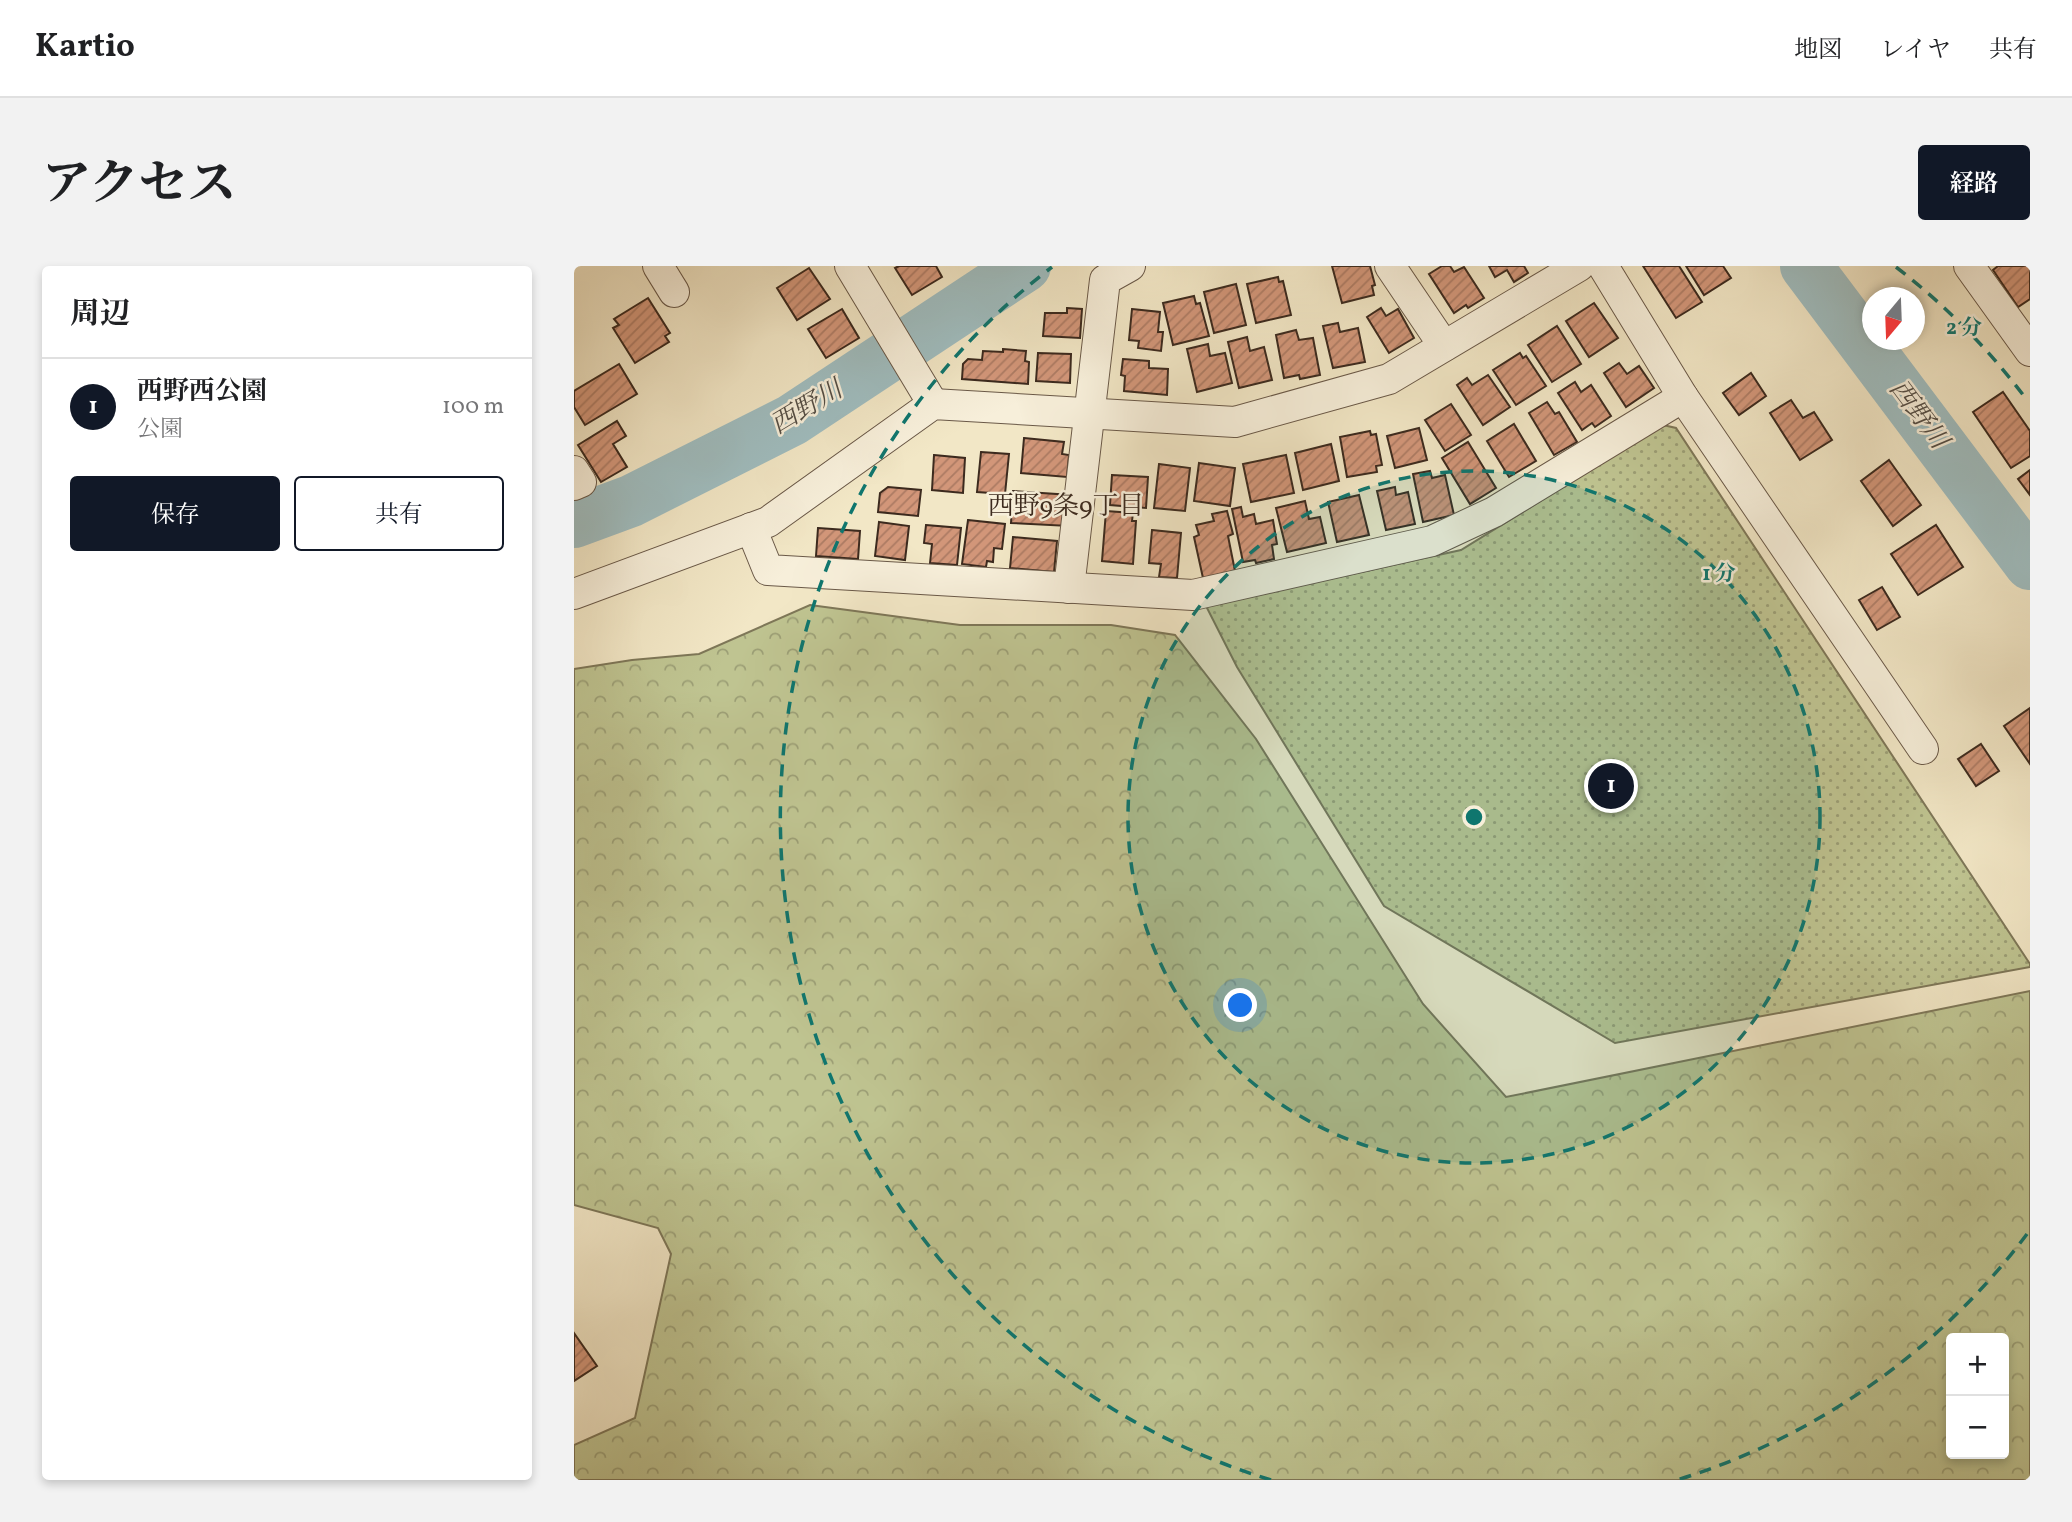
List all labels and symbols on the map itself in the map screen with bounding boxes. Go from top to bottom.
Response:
north arrow [1862,287,1925,350]
text: 2 分 [1946,314,1982,343]
water label: 西野川 [764,371,852,444]
water label: 西野川 [1880,373,1958,459]
district label: 西野9条9丁目 [988,489,1145,525]
text: 1 分 [1702,560,1736,589]
pin: 1 [1588,760,1634,812]
centre of rings [1462,805,1486,829]
your location [1223,988,1257,1022]

